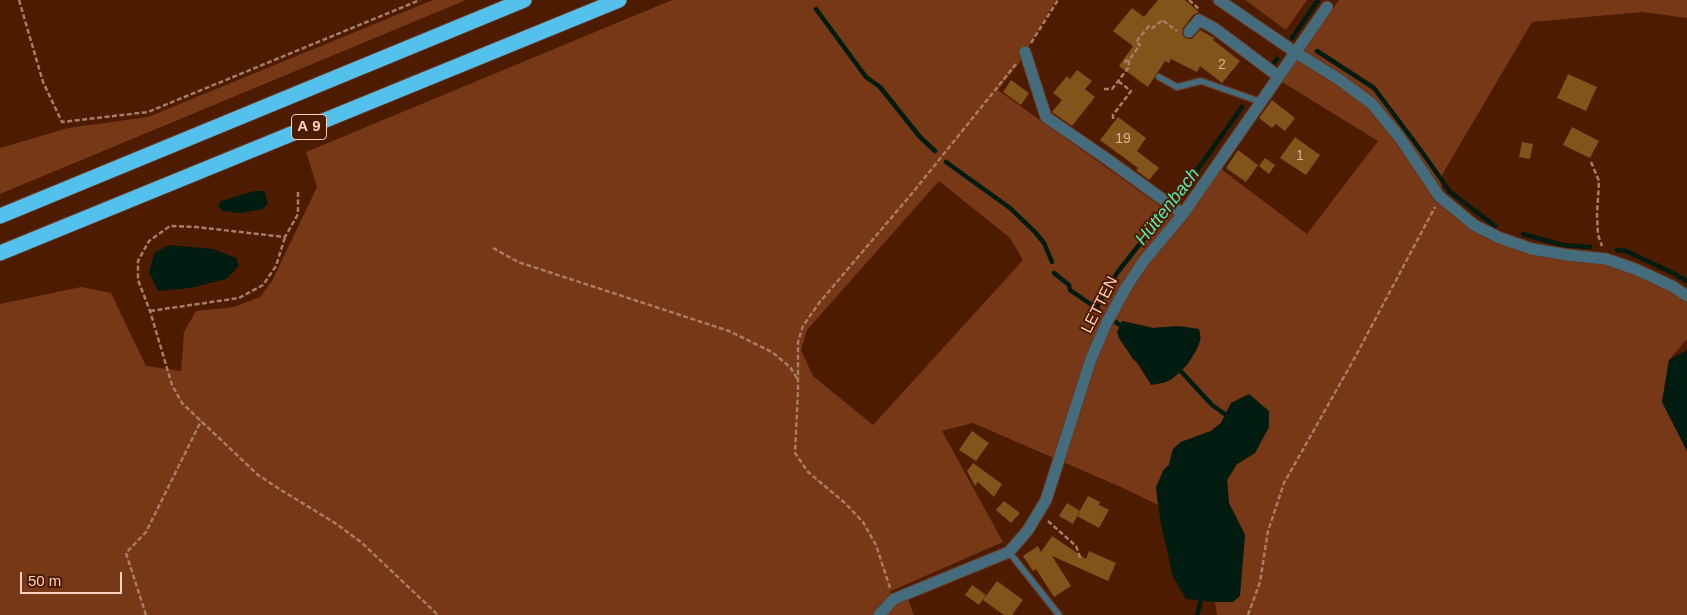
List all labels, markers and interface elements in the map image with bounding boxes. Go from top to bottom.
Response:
house number: 2 [1218,57,1226,73]
road number: A 9 [292,114,326,140]
house number: 19 [1115,131,1131,147]
house number: 1 [1296,148,1304,164]
water label: Hüttenbach [1131,164,1205,250]
street label: LETTEN [1078,273,1122,337]
scale bar [22,562,125,594]
text: 50 m [28,572,61,589]

